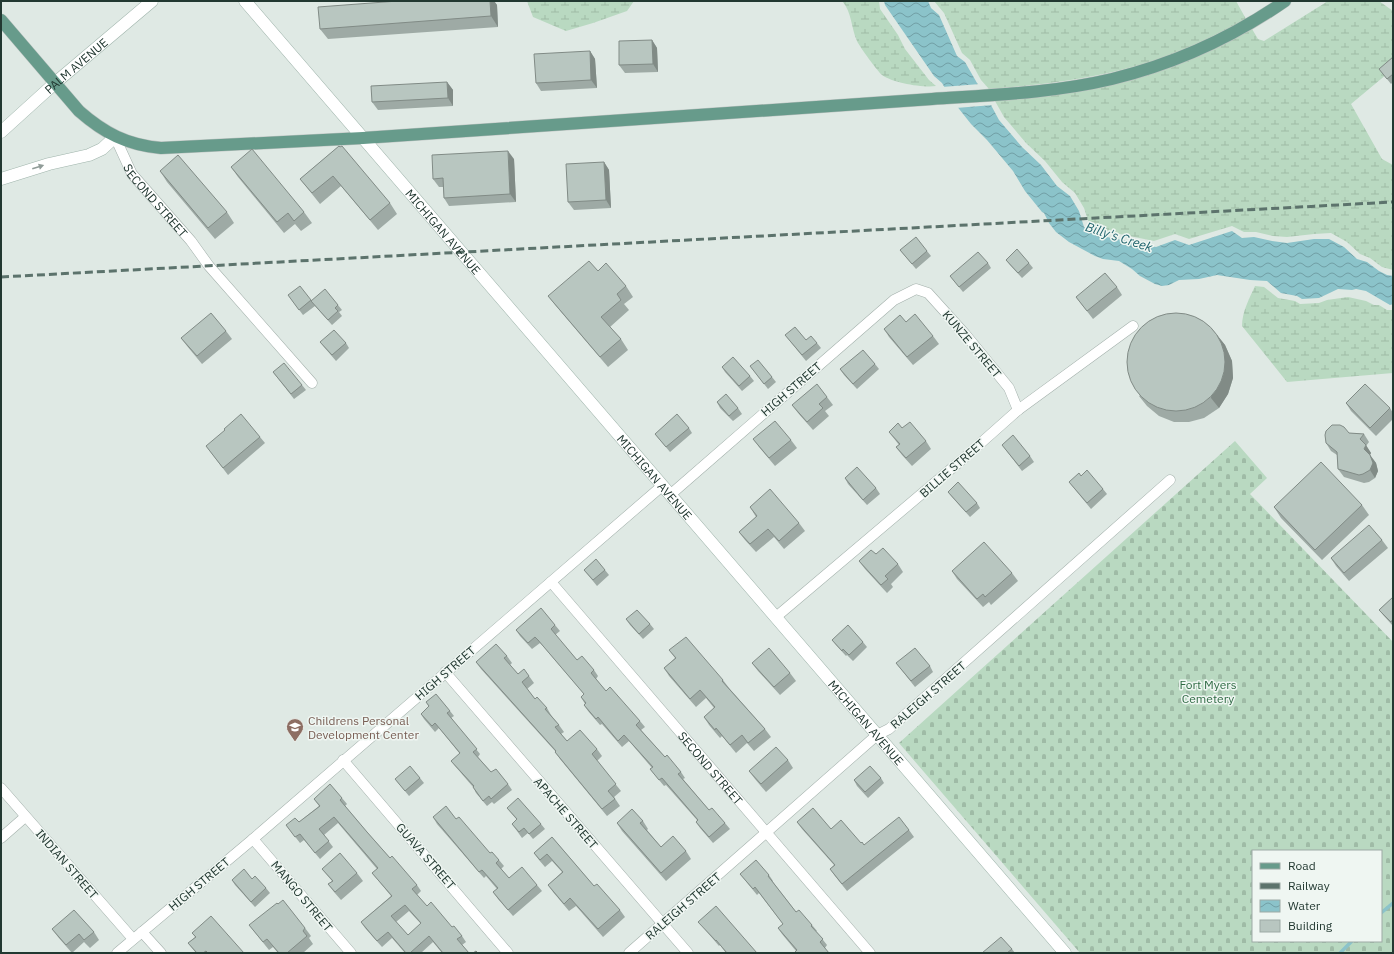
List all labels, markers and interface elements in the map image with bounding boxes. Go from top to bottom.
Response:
street label: PALM AVENUE [41,35,110,97]
street label: SECOND STREET [121,161,191,240]
one-way arrow [33,164,45,170]
street label: MICHIGAN AVENUE [403,186,484,277]
water label: Billy's Creek [1083,218,1155,256]
street label: KUNZE STREET [940,307,1005,381]
street label: HIGH STREET [758,359,824,419]
street label: MICHIGAN AVENUE [614,431,696,523]
street label: BILLIE STREET [916,436,988,500]
street label: HIGH STREET [412,643,478,703]
street label: RALEIGH STREET [887,658,969,732]
street label: MICHIGAN AVENUE [825,677,907,768]
park label: Fort Myers Cemetery [1179,677,1237,706]
place label: Childrens Personal Development Center [308,713,419,742]
school or university icon: Childrens Personal Development Center [285,717,305,742]
street label: SECOND STREET [675,728,746,807]
street label: APACHE STREET [531,774,601,852]
street label: GUAVA STREET [393,820,459,892]
street label: INDIAN STREET [33,826,101,902]
legend [1252,850,1382,942]
street label: HIGH STREET [165,854,233,914]
street label: MANGO STREET [268,858,336,935]
text: Road [1288,858,1316,873]
street label: RALEIGH STREET [642,869,724,943]
text: Railway [1288,878,1330,893]
text: Water [1288,898,1321,913]
text: Building [1288,918,1333,933]

